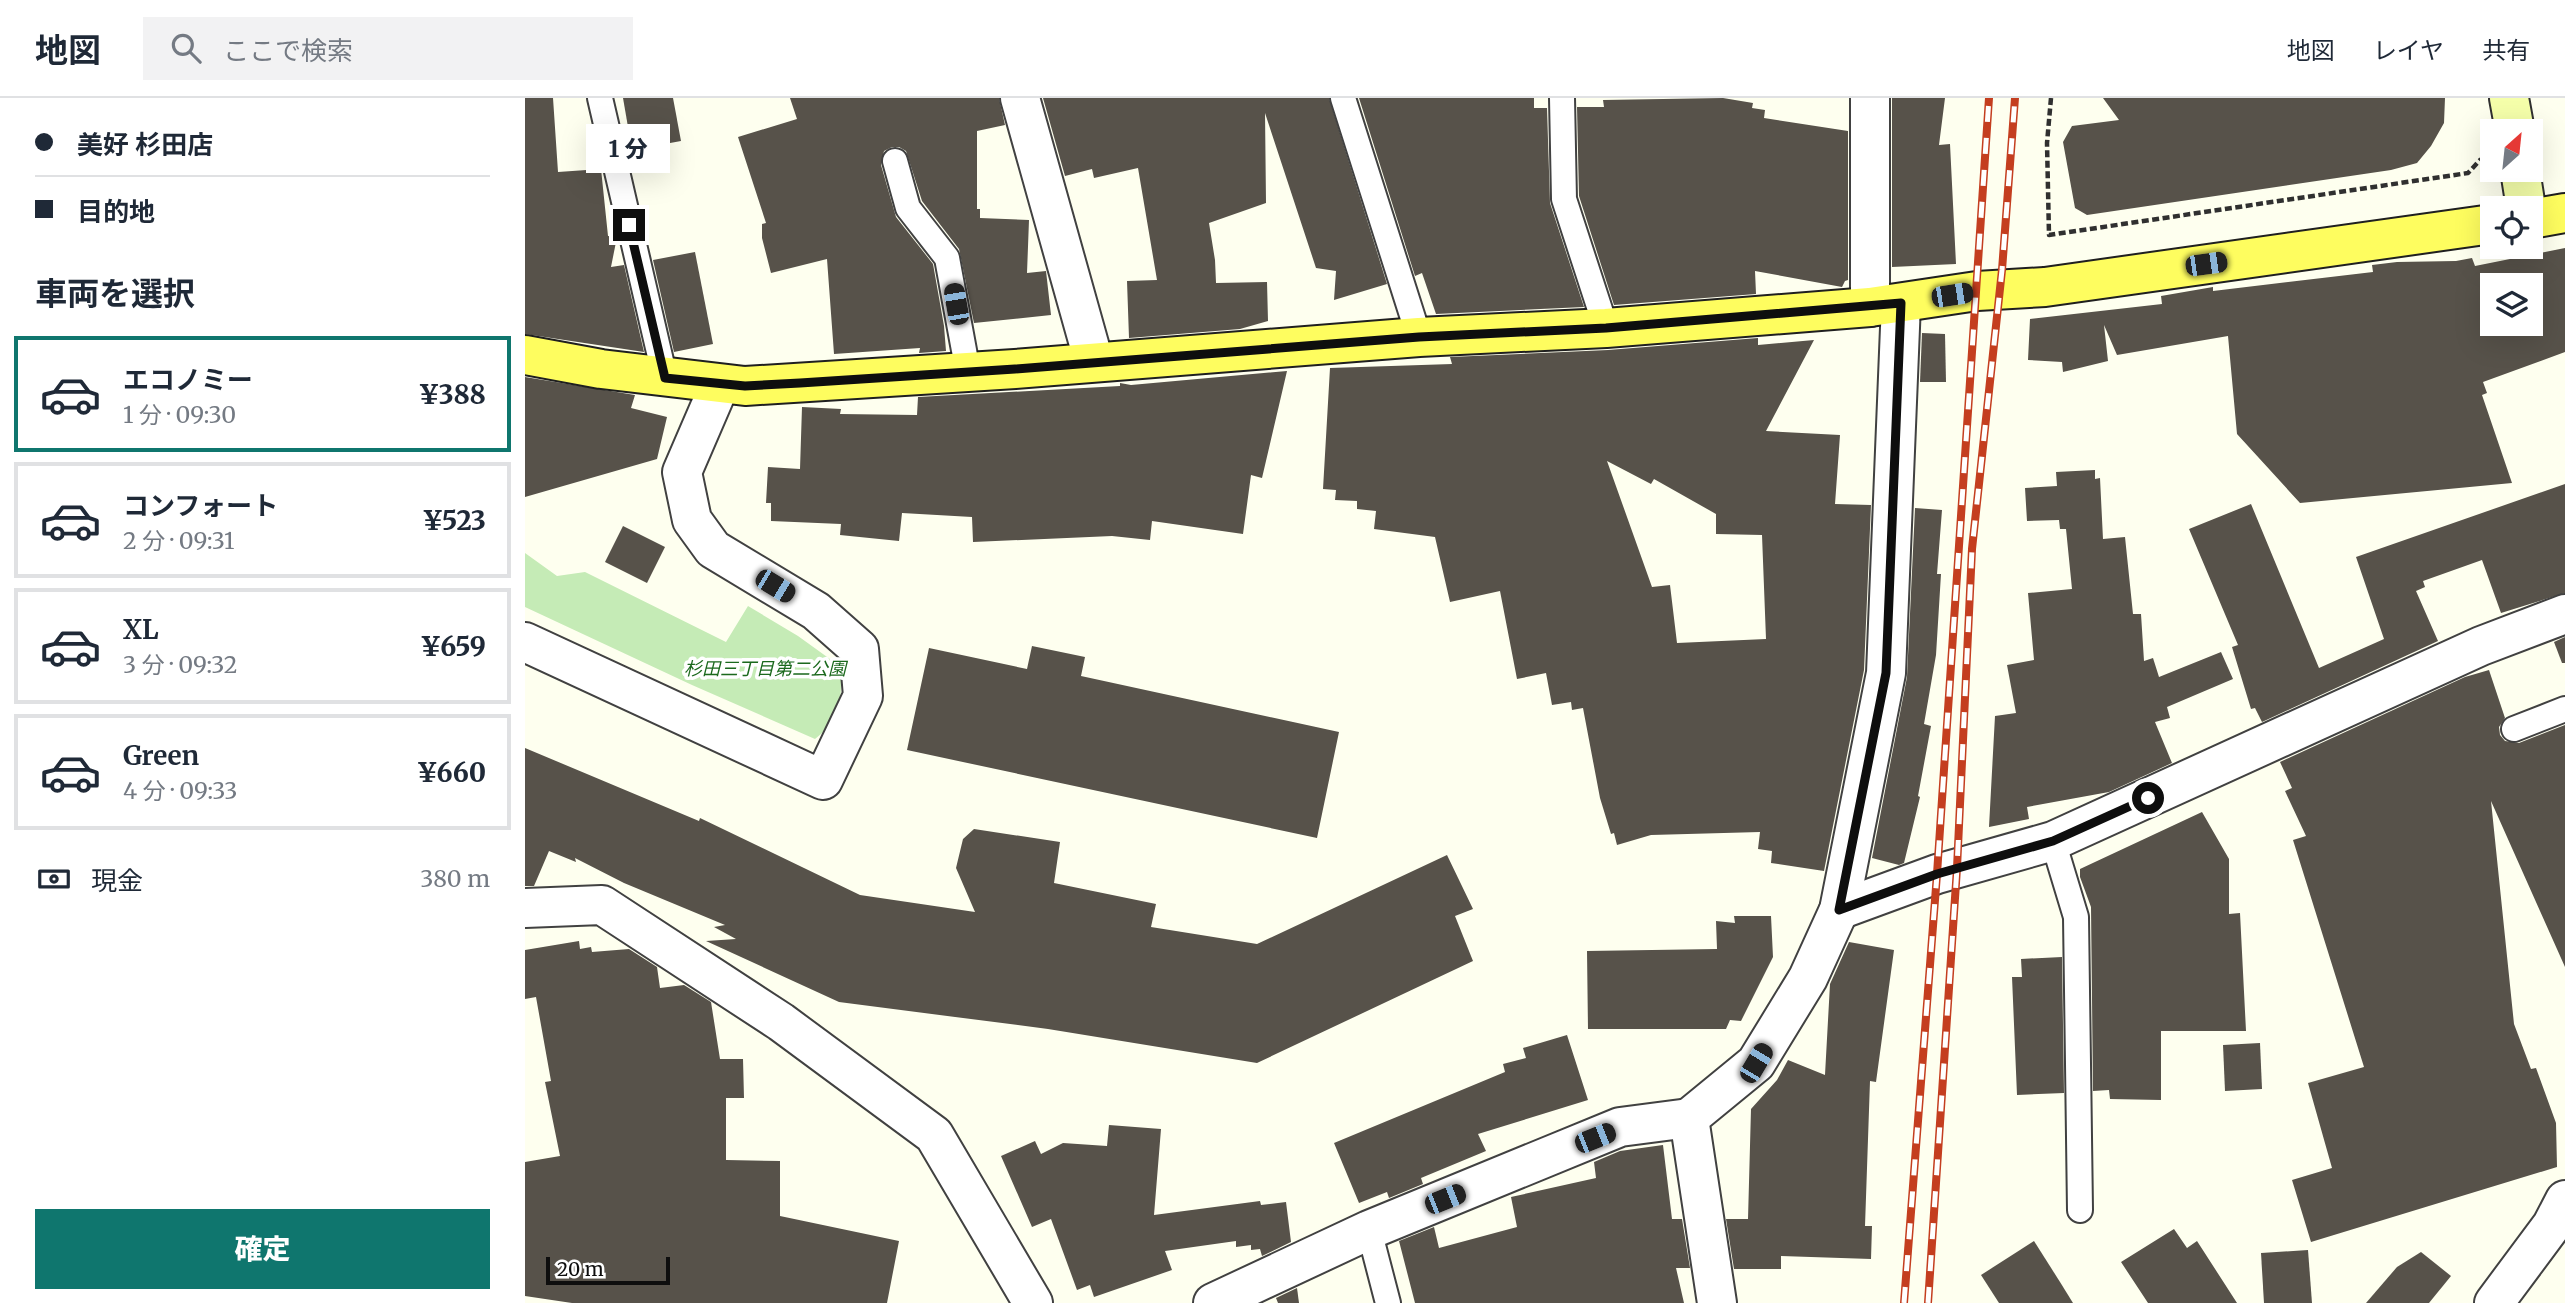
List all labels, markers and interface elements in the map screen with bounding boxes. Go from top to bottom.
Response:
search box [143,17,633,80]
icon: search [167,29,205,67]
text: 地図 [35,30,101,71]
text: ここで検索 [223,34,353,67]
text: 地図 [2287,35,2335,66]
text: レイヤ [2373,35,2444,66]
text: 共有 [2482,35,2530,66]
north arrow [2480,119,2543,182]
map controls [2480,119,2543,336]
callout: 1 分 [587,123,671,172]
text: 美好 杉田店 [77,128,213,161]
text: 1 分 [608,134,648,163]
text: 目的地 [77,195,155,228]
button: locate [2480,196,2543,259]
route end [613,209,645,241]
car [2184,251,2229,277]
button: layers [2480,273,2543,336]
text: 車両を選択 [35,274,195,314]
car [943,281,970,327]
car [1930,281,1975,309]
icon: car [39,363,102,426]
text: エコノミー [123,363,253,396]
text: ¥388 [418,378,486,411]
text: 1 分 · 09:30 [123,400,236,429]
icon: car [39,489,102,552]
text: コンフォート [123,489,278,522]
text: ¥523 [422,504,486,537]
text: 2 分 · 09:31 [123,526,234,555]
car [752,566,799,606]
text: XL [123,613,159,646]
icon: car [39,615,102,678]
text: ¥659 [420,630,486,663]
text: 3 分 · 09:32 [123,650,237,679]
park label: 杉田三丁目第二公園 [684,657,849,680]
text: Green [123,739,199,772]
icon: car [39,741,102,804]
text: ¥660 [417,756,486,789]
text: 4 分 · 09:33 [123,776,238,805]
route start [2132,782,2164,814]
icon: cash [35,860,73,898]
text: 現金 [91,864,143,897]
text: 380 m [420,864,490,893]
car [1737,1040,1776,1086]
car [1572,1120,1619,1156]
car [1422,1181,1469,1217]
button: 確定 [35,1209,490,1289]
scale bar [546,1254,670,1286]
text: 20 m [557,1257,604,1281]

